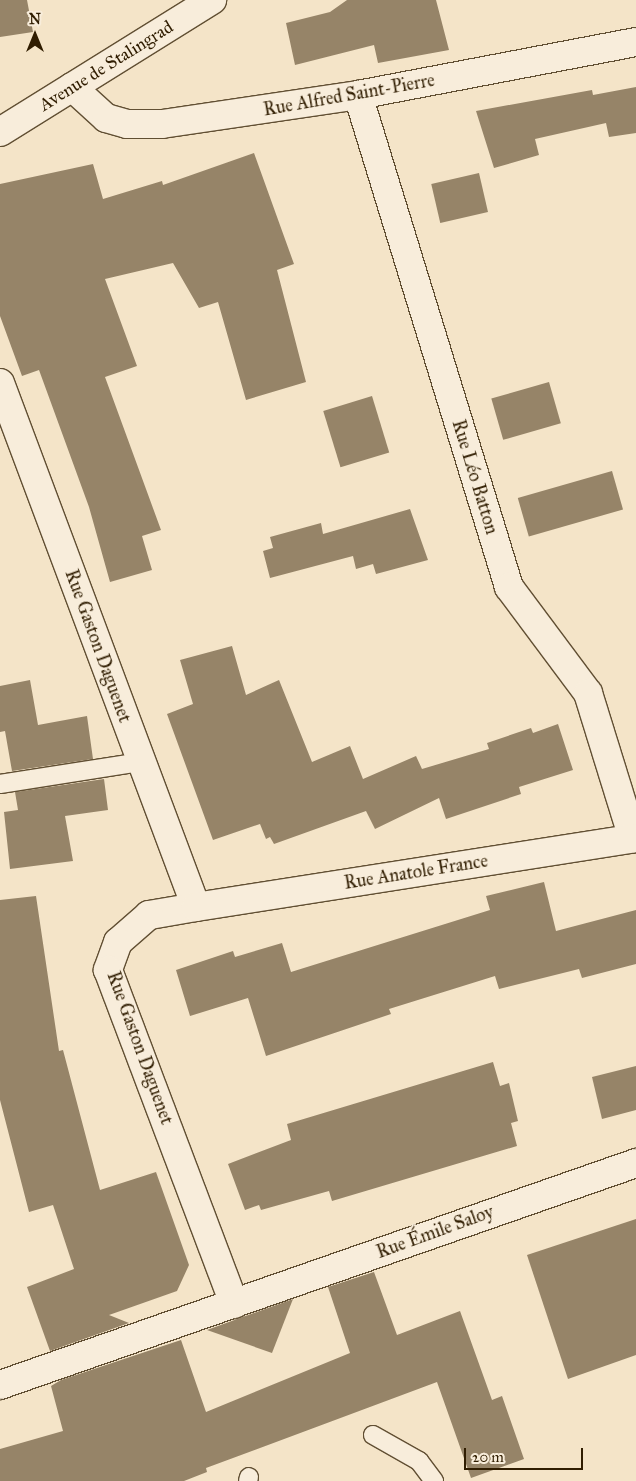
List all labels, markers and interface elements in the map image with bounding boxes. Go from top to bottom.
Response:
north arrow [10,10,60,60]
text: N [29,11,41,28]
street label: Avenue de Stalingrad [35,16,177,116]
street label: Rue Alfred Saint-Pierre [262,69,436,121]
street label: Rue Léo Batton [447,417,503,537]
street label: Rue Gaston Daguenet [60,567,136,725]
street label: Rue Anatole France [343,850,489,894]
street label: Rue Gaston Daguenet [102,969,178,1127]
street label: Rue Émile Saloy [374,1201,496,1263]
scale bar [466,1438,585,1470]
text: 20 m [472,1448,504,1466]

